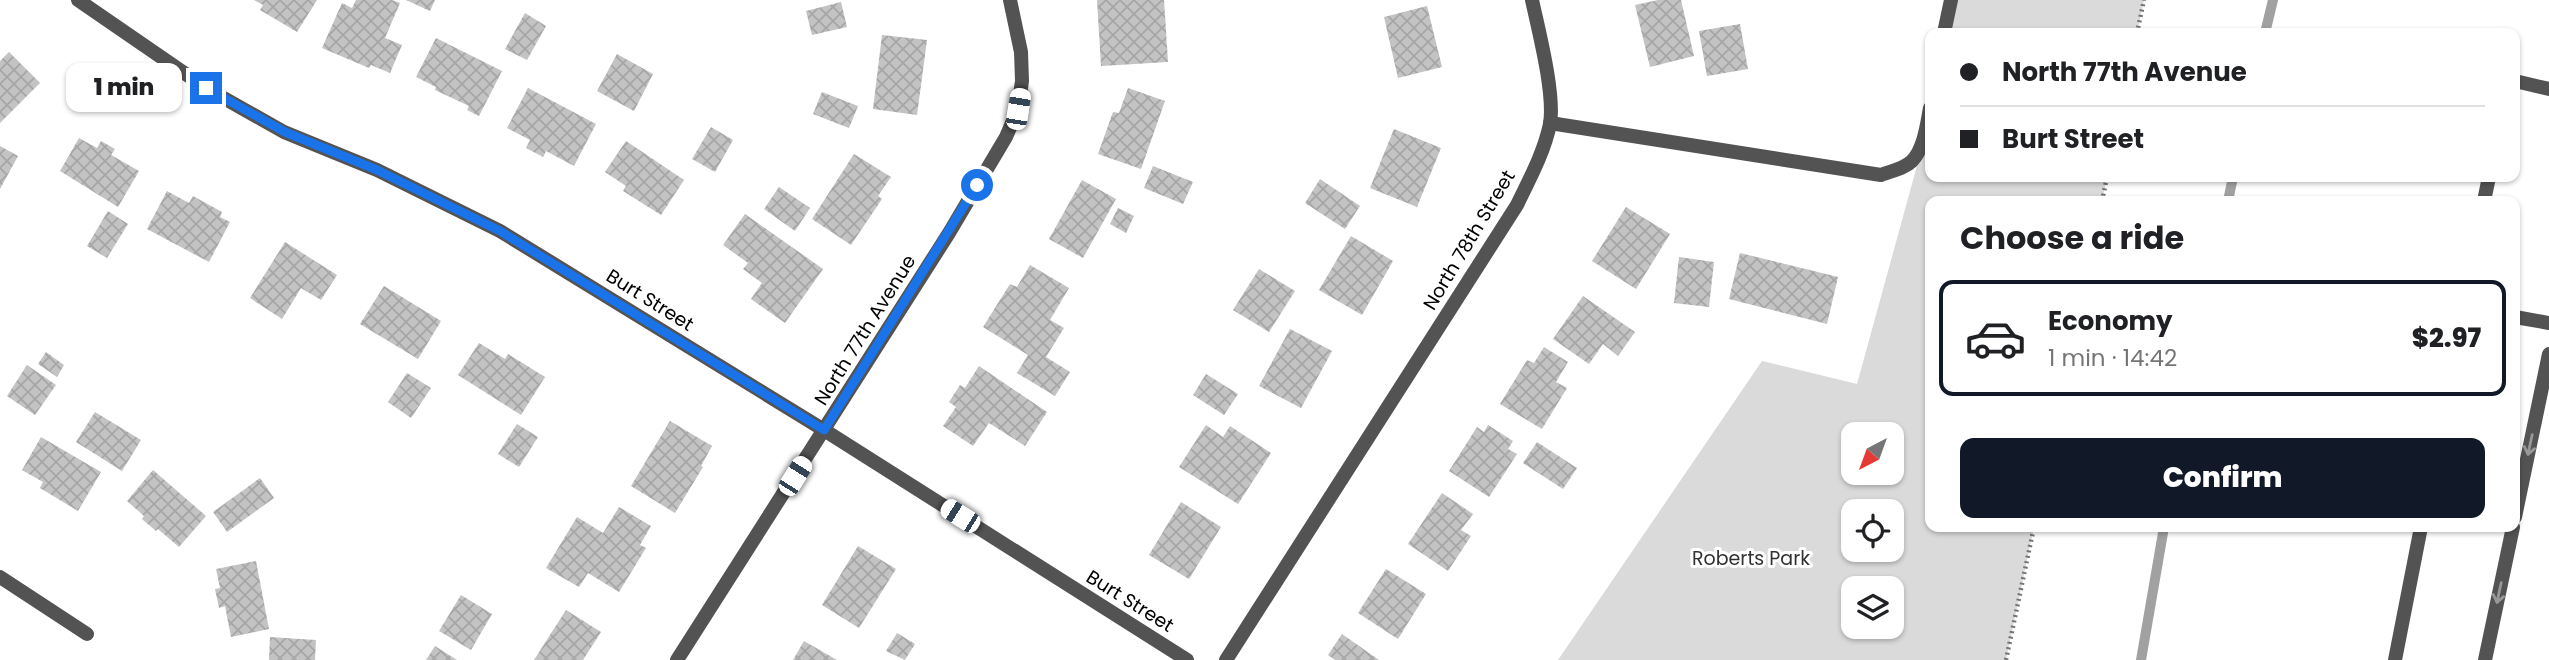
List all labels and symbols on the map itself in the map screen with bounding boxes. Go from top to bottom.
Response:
callout: 1 min [66,64,182,112]
route end [190,72,222,104]
car [1005,87,1032,131]
street label: North 78th Street [1417,165,1522,315]
route start [961,169,993,201]
street label: North 77th Avenue [808,249,922,411]
street label: Burt Street [601,262,699,338]
north arrow [1841,422,1904,485]
one-way arrow [2522,433,2536,456]
car [775,453,816,499]
car [937,496,984,536]
park label: Roberts Park [1692,545,1810,572]
street label: Burt Street [1081,563,1179,639]
one-way arrow [2491,581,2505,604]

